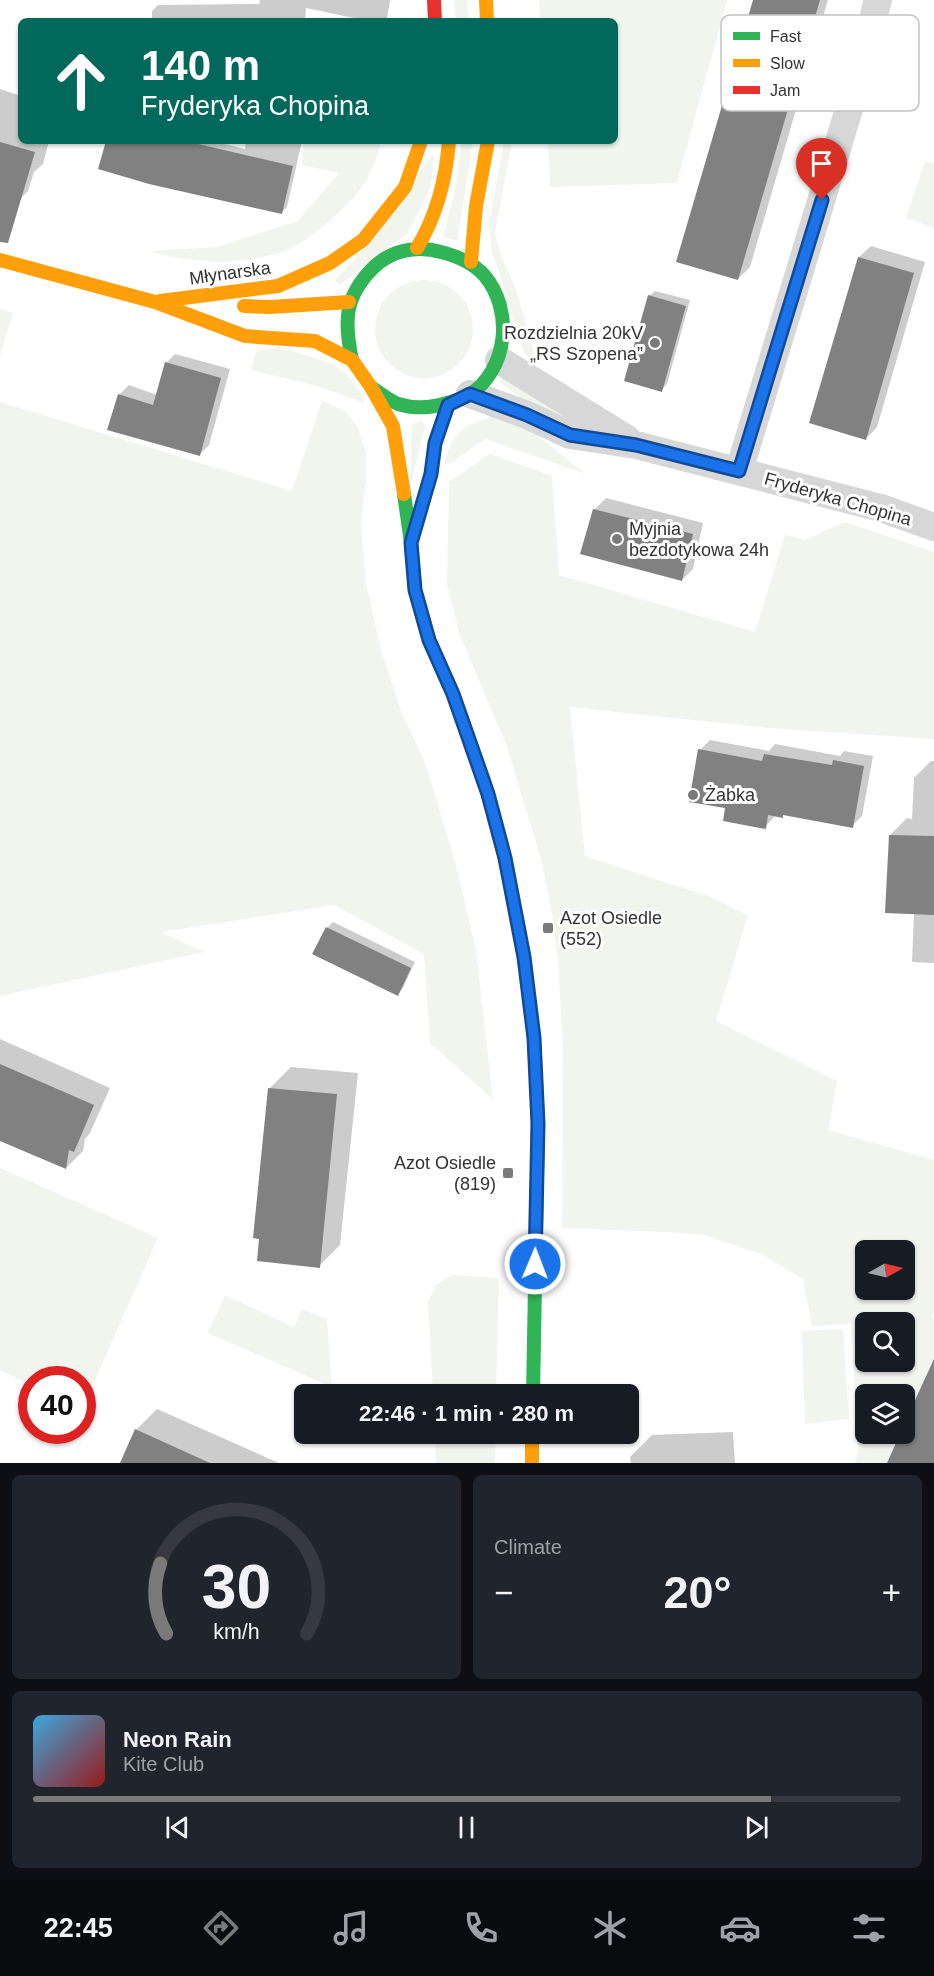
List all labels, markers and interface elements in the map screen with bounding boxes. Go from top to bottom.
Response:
legend [721,15,919,111]
text: Fast [770,28,802,45]
icon: ahead [42,42,120,120]
text: 140 m [141,42,260,89]
text: Slow [770,55,805,72]
text: Jam [770,82,800,99]
text: Fryderyka Chopina [141,91,369,121]
pin [796,138,847,200]
icon: arrive [805,147,838,180]
street label: Młynarska [188,257,273,289]
place label: Rozdzielnia 20kV „RS Szopena” [504,323,643,364]
marker: Rozdzielnia 20kV „RS Szopena” [648,336,662,350]
street label: Fryderyka Chopina [762,468,915,530]
place label: Myjnia bezdotykowa 24h [629,519,769,560]
marker: Myjnia bezdotykowa 24h [610,532,624,546]
place label: Żabka [705,785,756,805]
marker: Żabka [686,788,700,802]
place label: Azot Osiedle (552) [560,908,662,949]
marker: Azot Osiedle (552) [541,921,555,935]
place label: Azot Osiedle (819) [394,1153,496,1194]
marker: Azot Osiedle (819) [501,1166,515,1180]
position arrow [503,1232,567,1296]
north arrow [855,1240,915,1300]
map controls [855,1240,915,1444]
button: search [855,1312,915,1372]
speed limit sign: 40 [18,1366,96,1444]
button: layers [855,1384,915,1444]
text: 22:46 · 1 min · 280 m [359,1401,574,1426]
text: Climate [494,1536,562,1558]
text: 30 [202,1552,271,1621]
text: 20° [663,1567,732,1618]
text: − [494,1574,513,1611]
text: + [882,1574,901,1611]
text: km/h [213,1620,260,1644]
text: Neon Rain [123,1727,232,1752]
text: Kite Club [123,1753,204,1775]
icon: previous [161,1811,194,1844]
icon: pause [450,1811,483,1844]
icon: next [740,1811,773,1844]
icon: directions [200,1907,242,1949]
icon: music [330,1907,372,1949]
icon: phone [460,1907,502,1949]
icon: climate [589,1907,631,1949]
icon: car [719,1907,761,1949]
icon: filters [848,1907,890,1949]
text: 22:45 [44,1913,113,1943]

